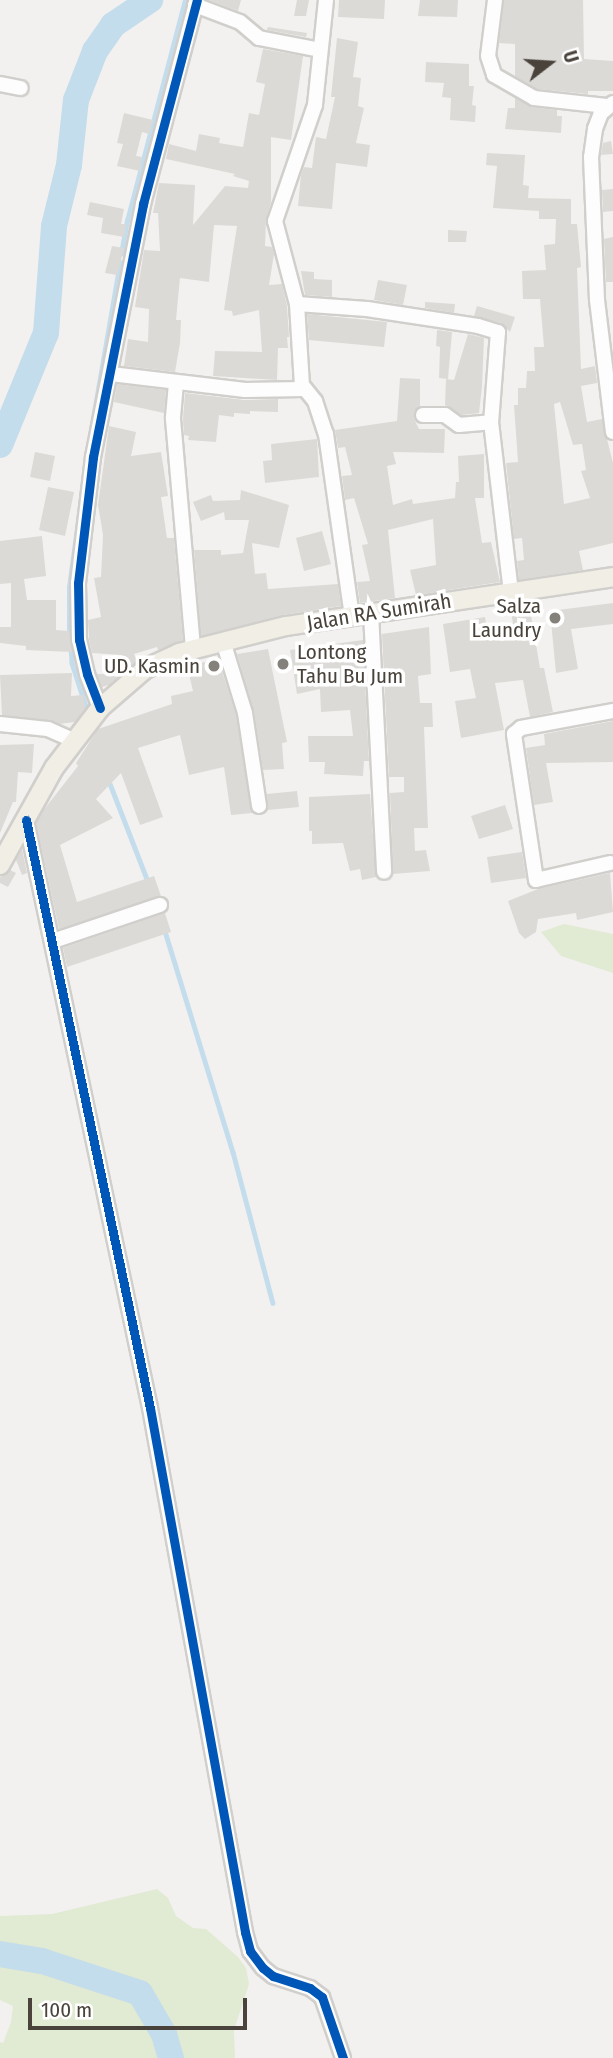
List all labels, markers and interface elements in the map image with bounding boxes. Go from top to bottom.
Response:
north arrow [515,28,585,98]
text: U [558,48,583,65]
street label: Jalan RA Sumirah [305,588,453,636]
place label: Salza Laundry [472,593,541,643]
marker: Salza Laundry [547,610,563,626]
place label: Lontong Tahu Bu Jum [297,639,403,689]
place label: UD. Kasmin [104,653,200,679]
marker: Lontong Tahu Bu Jum [275,656,291,672]
marker: UD. Kasmin [206,658,222,674]
scale bar [32,1984,250,2028]
text: 100 m [41,1997,92,2023]

